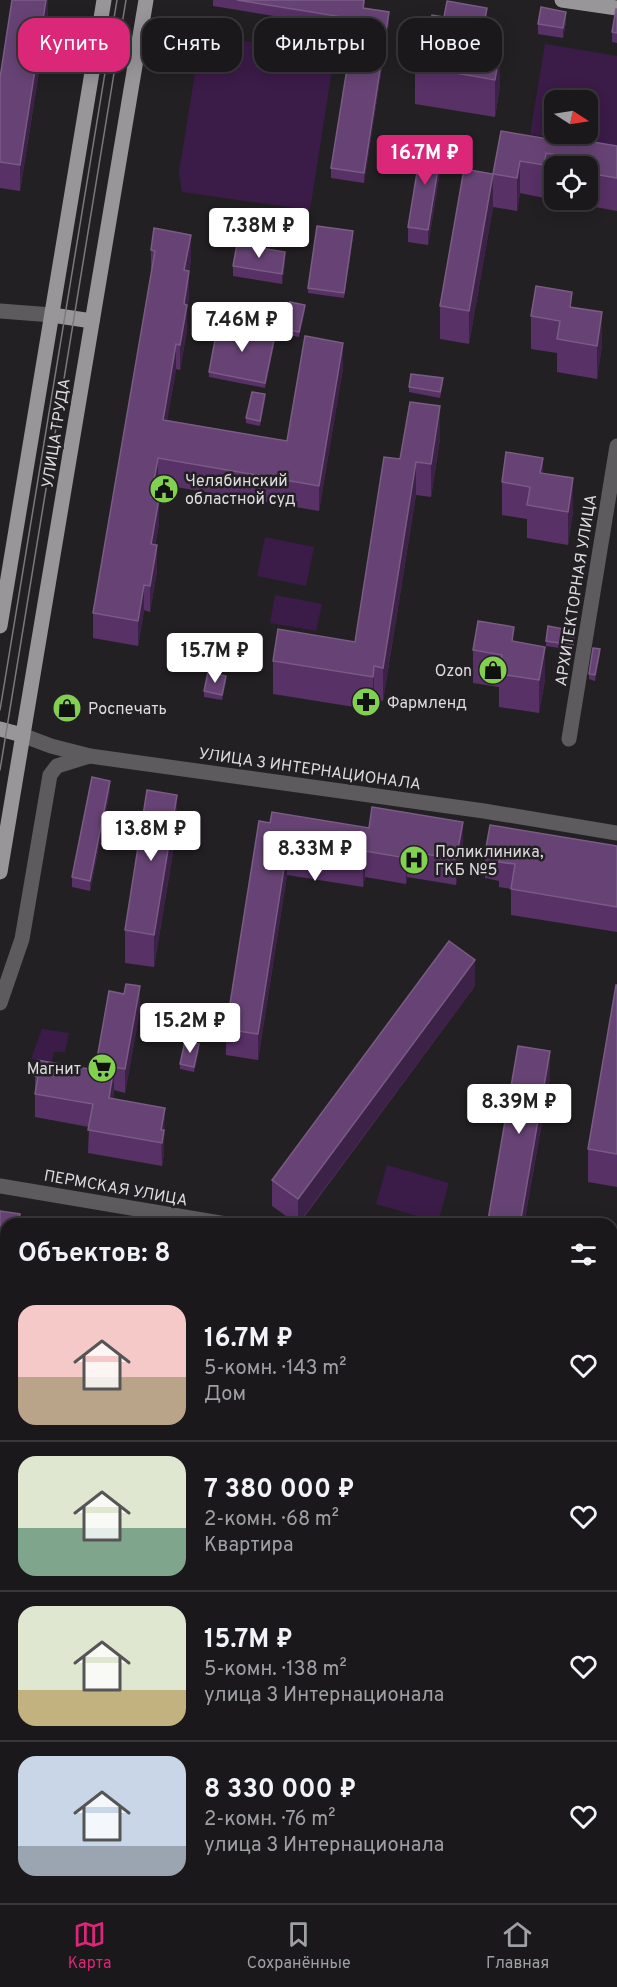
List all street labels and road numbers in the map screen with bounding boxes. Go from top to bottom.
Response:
street label: УЛИЦА ТРУДА [38,377,76,490]
street label: АРХИТЕКТОРНАЯ УЛИЦА [552,493,602,688]
street label: УЛИЦА 3 ИНТЕРНАЦИОНАЛА [197,744,422,796]
street label: ПЕРМСКАЯ УЛИЦА [42,1166,189,1211]

